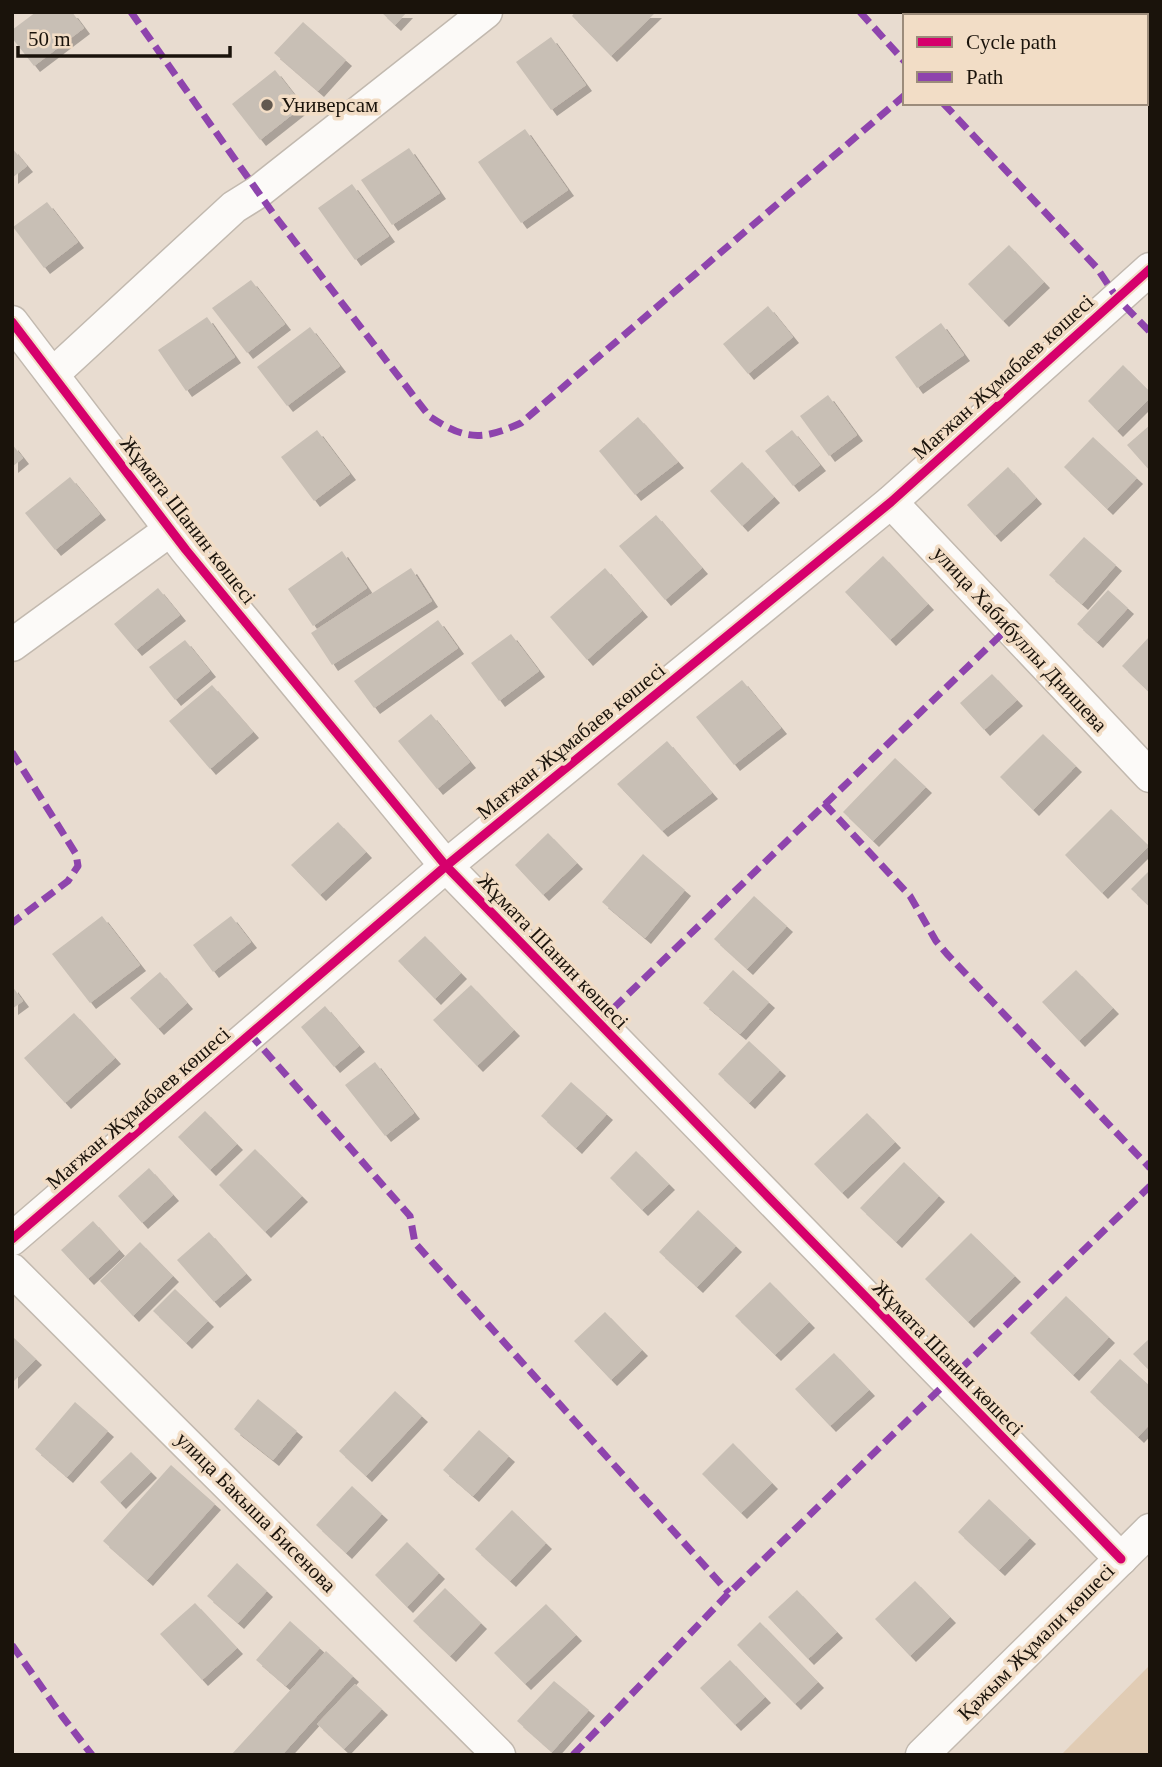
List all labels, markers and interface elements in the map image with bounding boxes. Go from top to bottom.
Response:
scale bar [18,14,229,58]
legend [903,14,1148,105]
text: 50 m [28,27,71,51]
text: Cycle path [966,30,1057,54]
text: Path [966,65,1004,89]
place label: Универсам [281,93,378,117]
marker: Универсам [259,97,275,113]
street label: Мағжан Жұмабаев көшесі [908,289,1098,465]
street label: Жұмата Шанин көшесі [115,431,261,609]
street label: улица Хабибуллы Днишева [928,541,1113,737]
street label: Мағжан Жұмабаев көшесі [472,658,670,824]
street label: Жұмата Шанин көшесі [473,868,633,1034]
street label: Мағжан Жұмабаев көшесі [41,1022,235,1194]
street label: Жұмата Шанин көшесі [868,1275,1028,1441]
street label: улица Бакыша Бисенова [171,1427,341,1597]
street label: Қажым Жұмали көшесі [953,1559,1119,1725]

